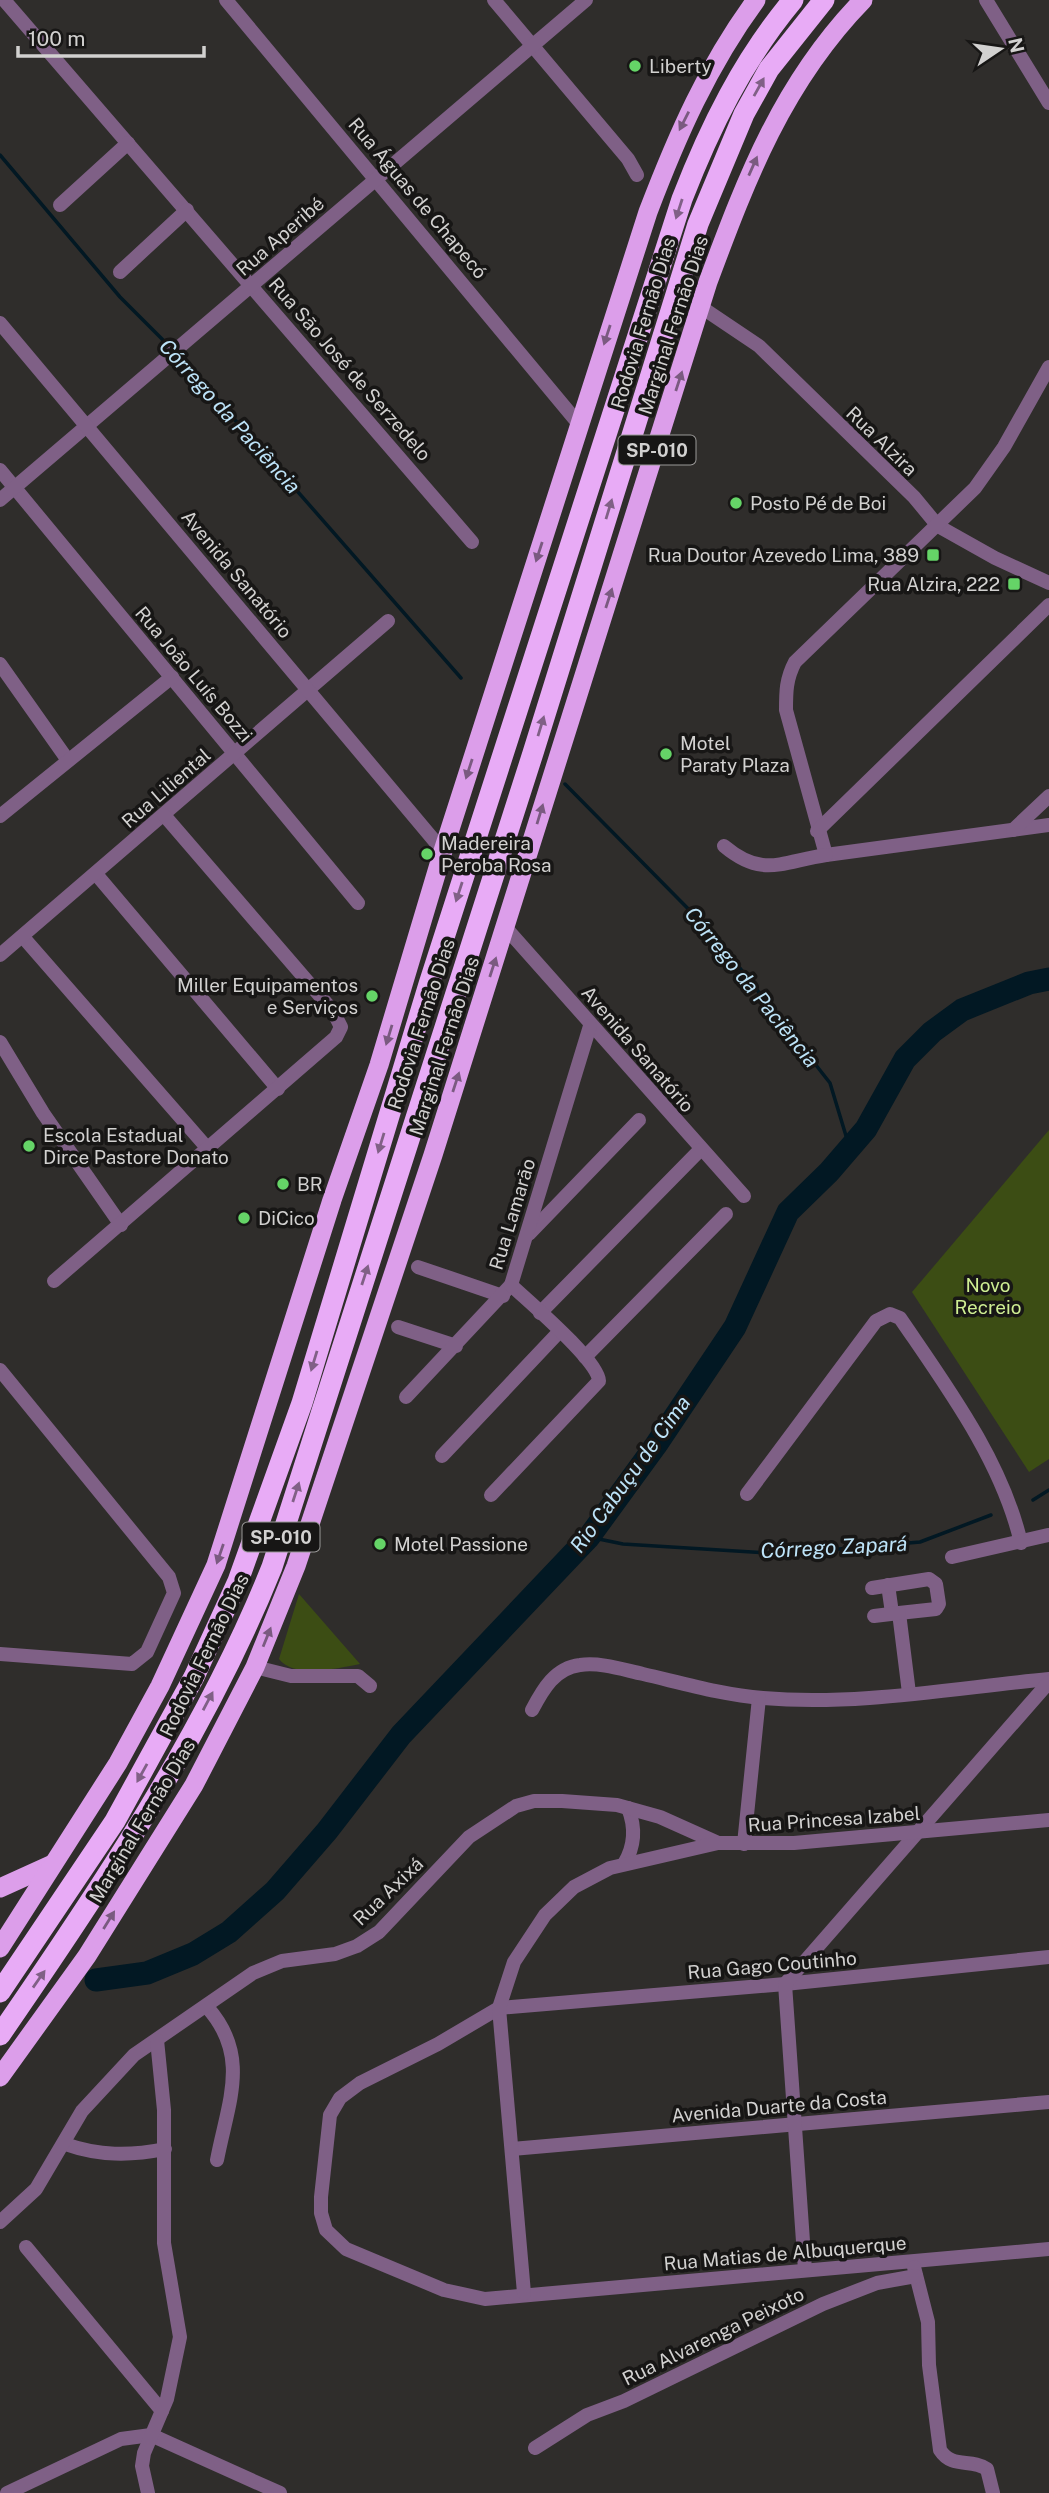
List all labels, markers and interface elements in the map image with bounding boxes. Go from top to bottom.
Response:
scale bar [18,14,203,58]
north arrow [965,14,1035,84]
text: 100 m [28,26,85,51]
text: N [1004,35,1029,55]
place label: Liberty [649,55,712,77]
marker: Liberty [627,58,643,74]
one-way arrow [753,78,765,97]
one-way arrow [678,112,690,132]
street label: Rua Águas de Chapecó [344,113,492,283]
one-way arrow [748,156,759,177]
street label: Rua Aperibé [232,192,328,280]
one-way arrow [673,199,684,220]
street label: Marginal Fernão Dias [634,233,712,417]
street label: Rodovia Fernão Dias [606,235,680,411]
street label: Rua São José de Serzedelo [264,273,436,465]
one-way arrow [601,325,612,346]
water label: Córrego da Paciência [154,334,306,498]
one-way arrow [674,370,684,391]
street label: Rua Alzira [842,402,922,480]
road number: SP-010 [618,436,696,464]
place label: Posto Pé de Boi [750,492,886,514]
marker: Posto Pé de Boi [728,495,744,511]
one-way arrow [605,498,615,519]
street label: Avenida Sanatório [177,506,297,642]
one-way arrow [533,542,544,563]
place label: Rua Doutor Azevedo Lima, 389 [648,544,919,566]
marker: Rua Doutor Azevedo Lima, 389 [925,547,941,563]
place label: Rua Alzira, 222 [867,573,1000,595]
marker: Rua Alzira, 222 [1006,576,1022,592]
one-way arrow [604,587,615,608]
street label: Rua João Luís Bozzi [131,602,257,746]
one-way arrow [537,715,547,736]
place label: Motel Paraty Plaza [680,732,790,776]
street label: Rua Liliental [117,744,215,832]
marker: Motel Paraty Plaza [658,746,674,762]
one-way arrow [463,759,474,780]
one-way arrow [535,804,546,825]
place label: Madereira Peroba Rosa [441,832,551,876]
marker: Madereira Peroba Rosa [419,846,435,862]
one-way arrow [453,882,464,903]
water label: Córrego da Paciência [680,902,824,1072]
street label: Rodovia Fernão Dias [383,936,459,1112]
street label: Marginal Fernão Dias [405,954,483,1138]
one-way arrow [488,956,498,977]
place label: Miller Equipamentos e Serviços [177,974,358,1018]
street label: Avenida Sanatório [577,982,699,1116]
marker: Miller Equipamentos e Serviços [364,988,380,1004]
one-way arrow [383,1025,393,1046]
one-way arrow [451,1072,462,1093]
place label: Escola Estadual Dirce Pastore Donato [43,1124,229,1168]
one-way arrow [375,1133,385,1154]
marker: Escola Estadual Dirce Pastore Donato [21,1138,37,1154]
street label: Rua Lamarão [485,1156,539,1272]
place label: BR [297,1173,323,1195]
marker: BR [275,1176,291,1192]
place label: DiCico [258,1207,315,1229]
marker: DiCico [236,1210,252,1226]
one-way arrow [360,1264,370,1285]
park label: Novo Recreio [955,1274,1022,1318]
one-way arrow [309,1350,319,1371]
water label: Rio Cabuçu de Cima [565,1391,695,1557]
one-way arrow [291,1481,301,1502]
road number: SP-010 [243,1522,320,1552]
water label: Córrego Zapará [760,1531,908,1563]
place label: Motel Passione [394,1533,528,1555]
marker: Motel Passione [372,1536,388,1552]
one-way arrow [214,1544,225,1565]
street label: Rodovia Fernão Dias [155,1570,253,1740]
one-way arrow [262,1626,273,1647]
one-way arrow [202,1691,214,1711]
street label: Marginal Fernão Dias [85,1735,199,1907]
one-way arrow [136,1763,148,1782]
street label: Rua Princesa Izabel [747,1802,921,1836]
street label: Rua Axixá [349,1852,427,1930]
one-way arrow [103,1911,116,1930]
street label: Rua Gago Coutinho [687,1947,857,1983]
one-way arrow [32,1970,46,1988]
street label: Avenida Duarte da Costa [670,2086,888,2126]
street label: Rua Matias de Albuquerque [663,2231,907,2275]
street label: Rua Alvarenga Peixoto [619,2282,807,2390]

